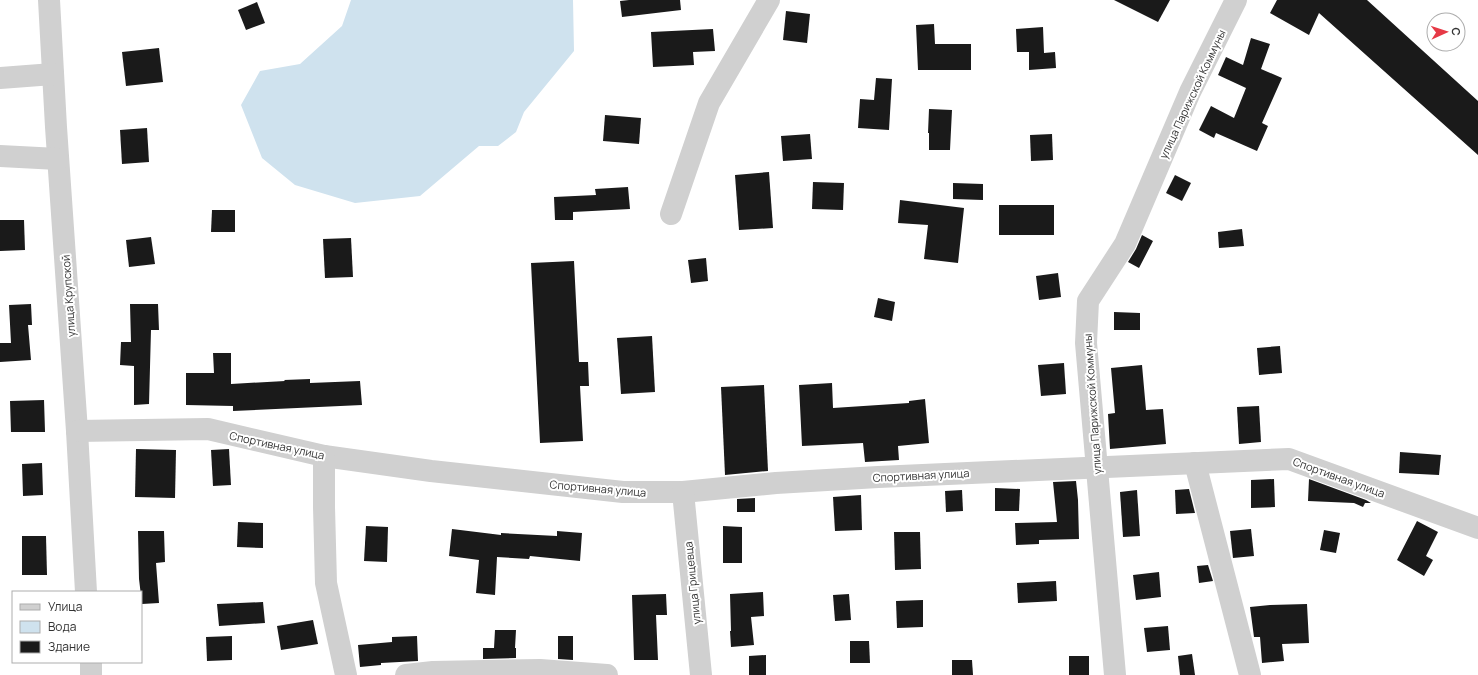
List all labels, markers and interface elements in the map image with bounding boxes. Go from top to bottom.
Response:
north arrow [1426,12,1466,52]
street label: улица Парижской Коммуны [1155,27,1229,161]
text: С [1449,27,1464,36]
street label: улица Крупской [58,254,78,338]
street label: улица Парижской Коммуны [1080,333,1104,475]
street label: Спортивная улица [228,428,326,462]
street label: Спортивная улица [1291,453,1387,501]
street label: Спортивная улица [872,465,970,485]
street label: Спортивная улица [549,476,647,500]
street label: улица Грицевца [680,541,704,625]
legend [12,591,142,663]
text: Улица [48,598,82,615]
text: Вода [48,618,76,635]
text: Здание [48,638,90,655]

